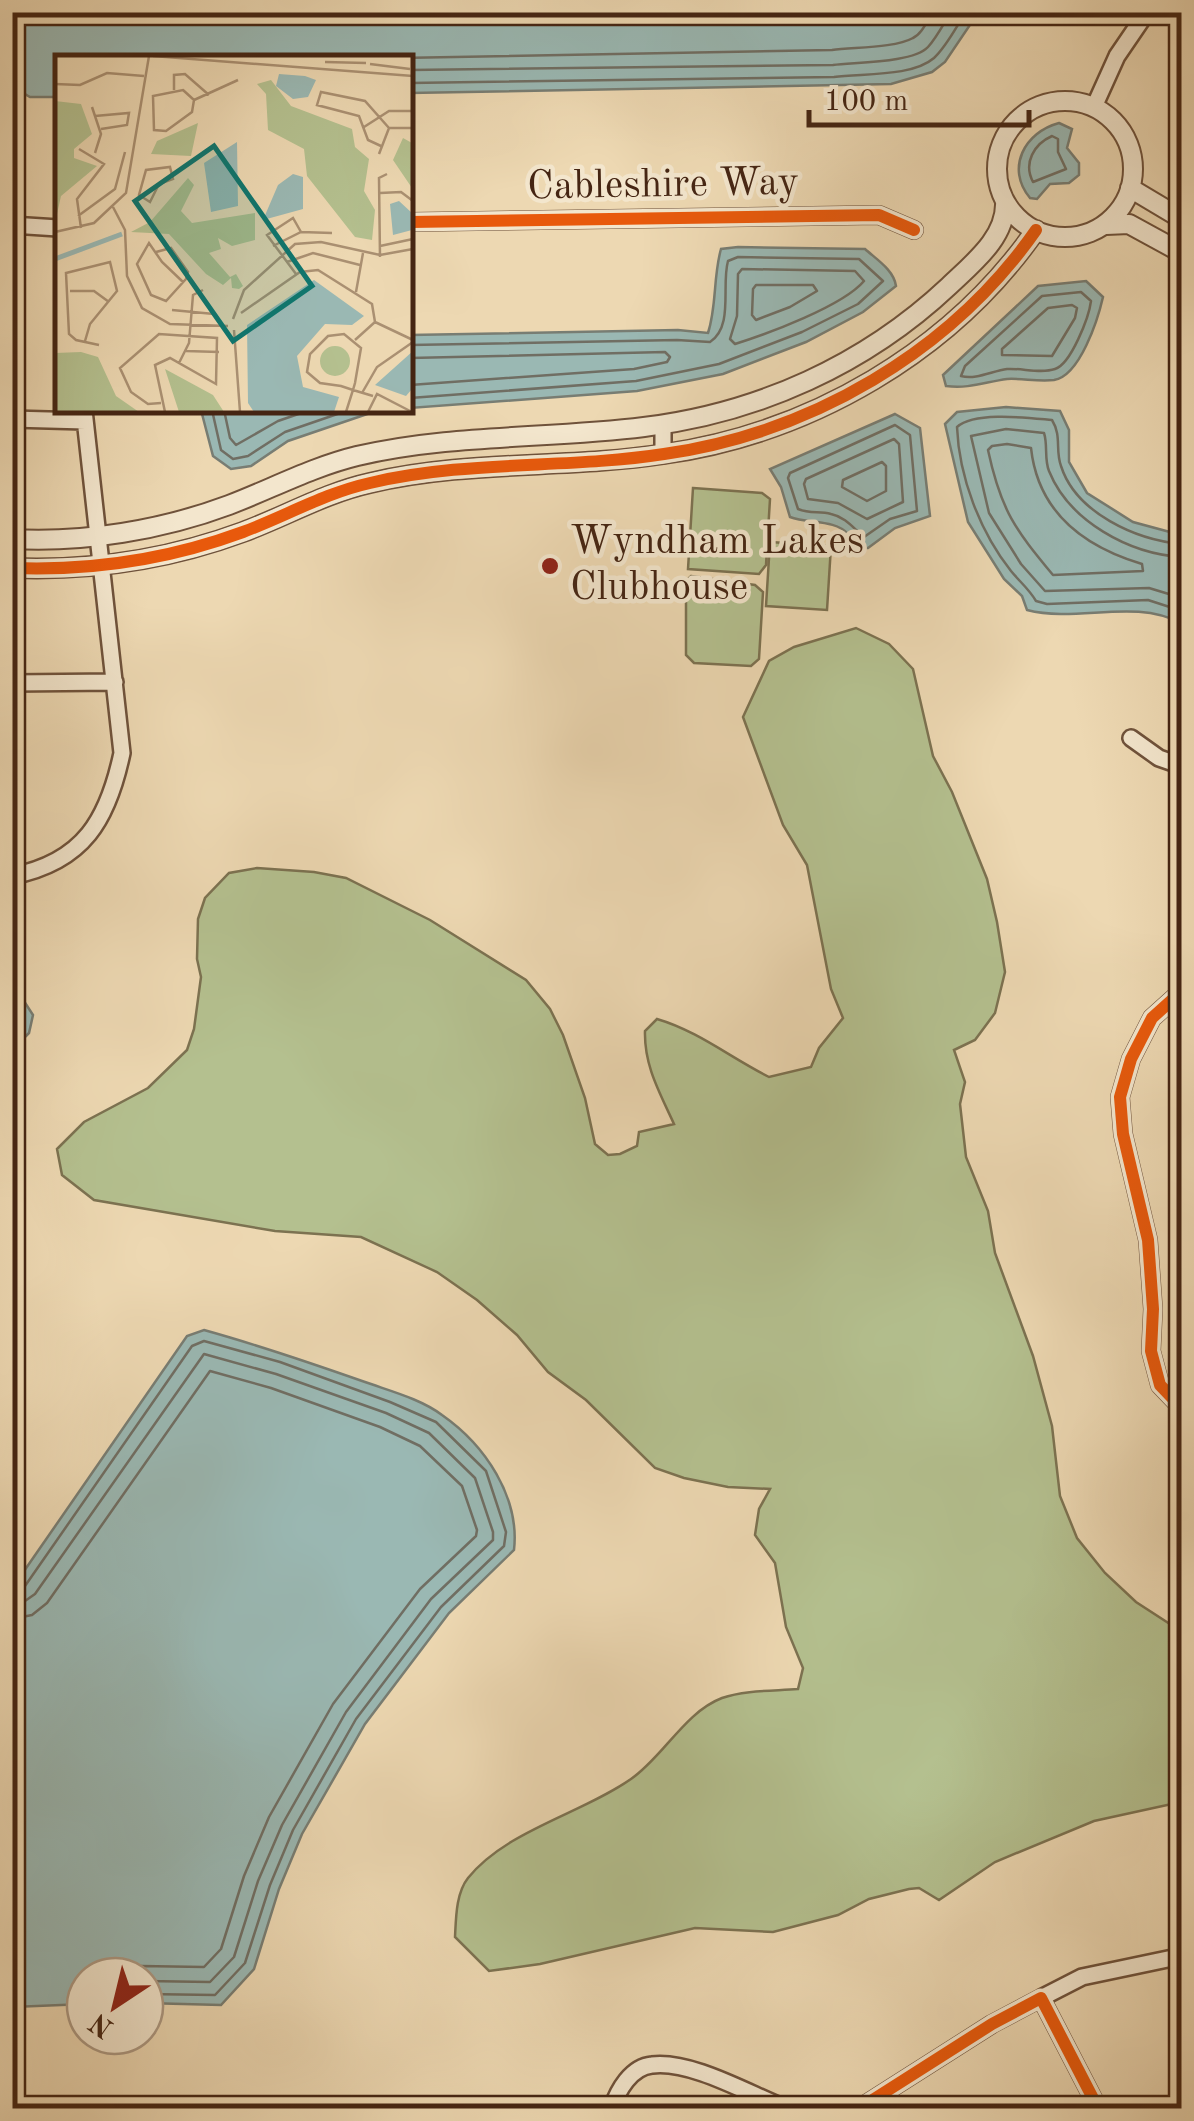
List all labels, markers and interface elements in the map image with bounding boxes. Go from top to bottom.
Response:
inset map [55,55,412,412]
scale bar [809,65,1029,127]
text: 100 m [824,87,908,117]
street label: Cableshire Way [527,164,799,208]
place label: Wyndham Lakes Clubhouse [570,523,864,609]
marker: Wyndham Lakes Clubhouse [539,555,561,577]
north arrow [65,1956,165,2056]
text: N [85,2006,119,2042]

